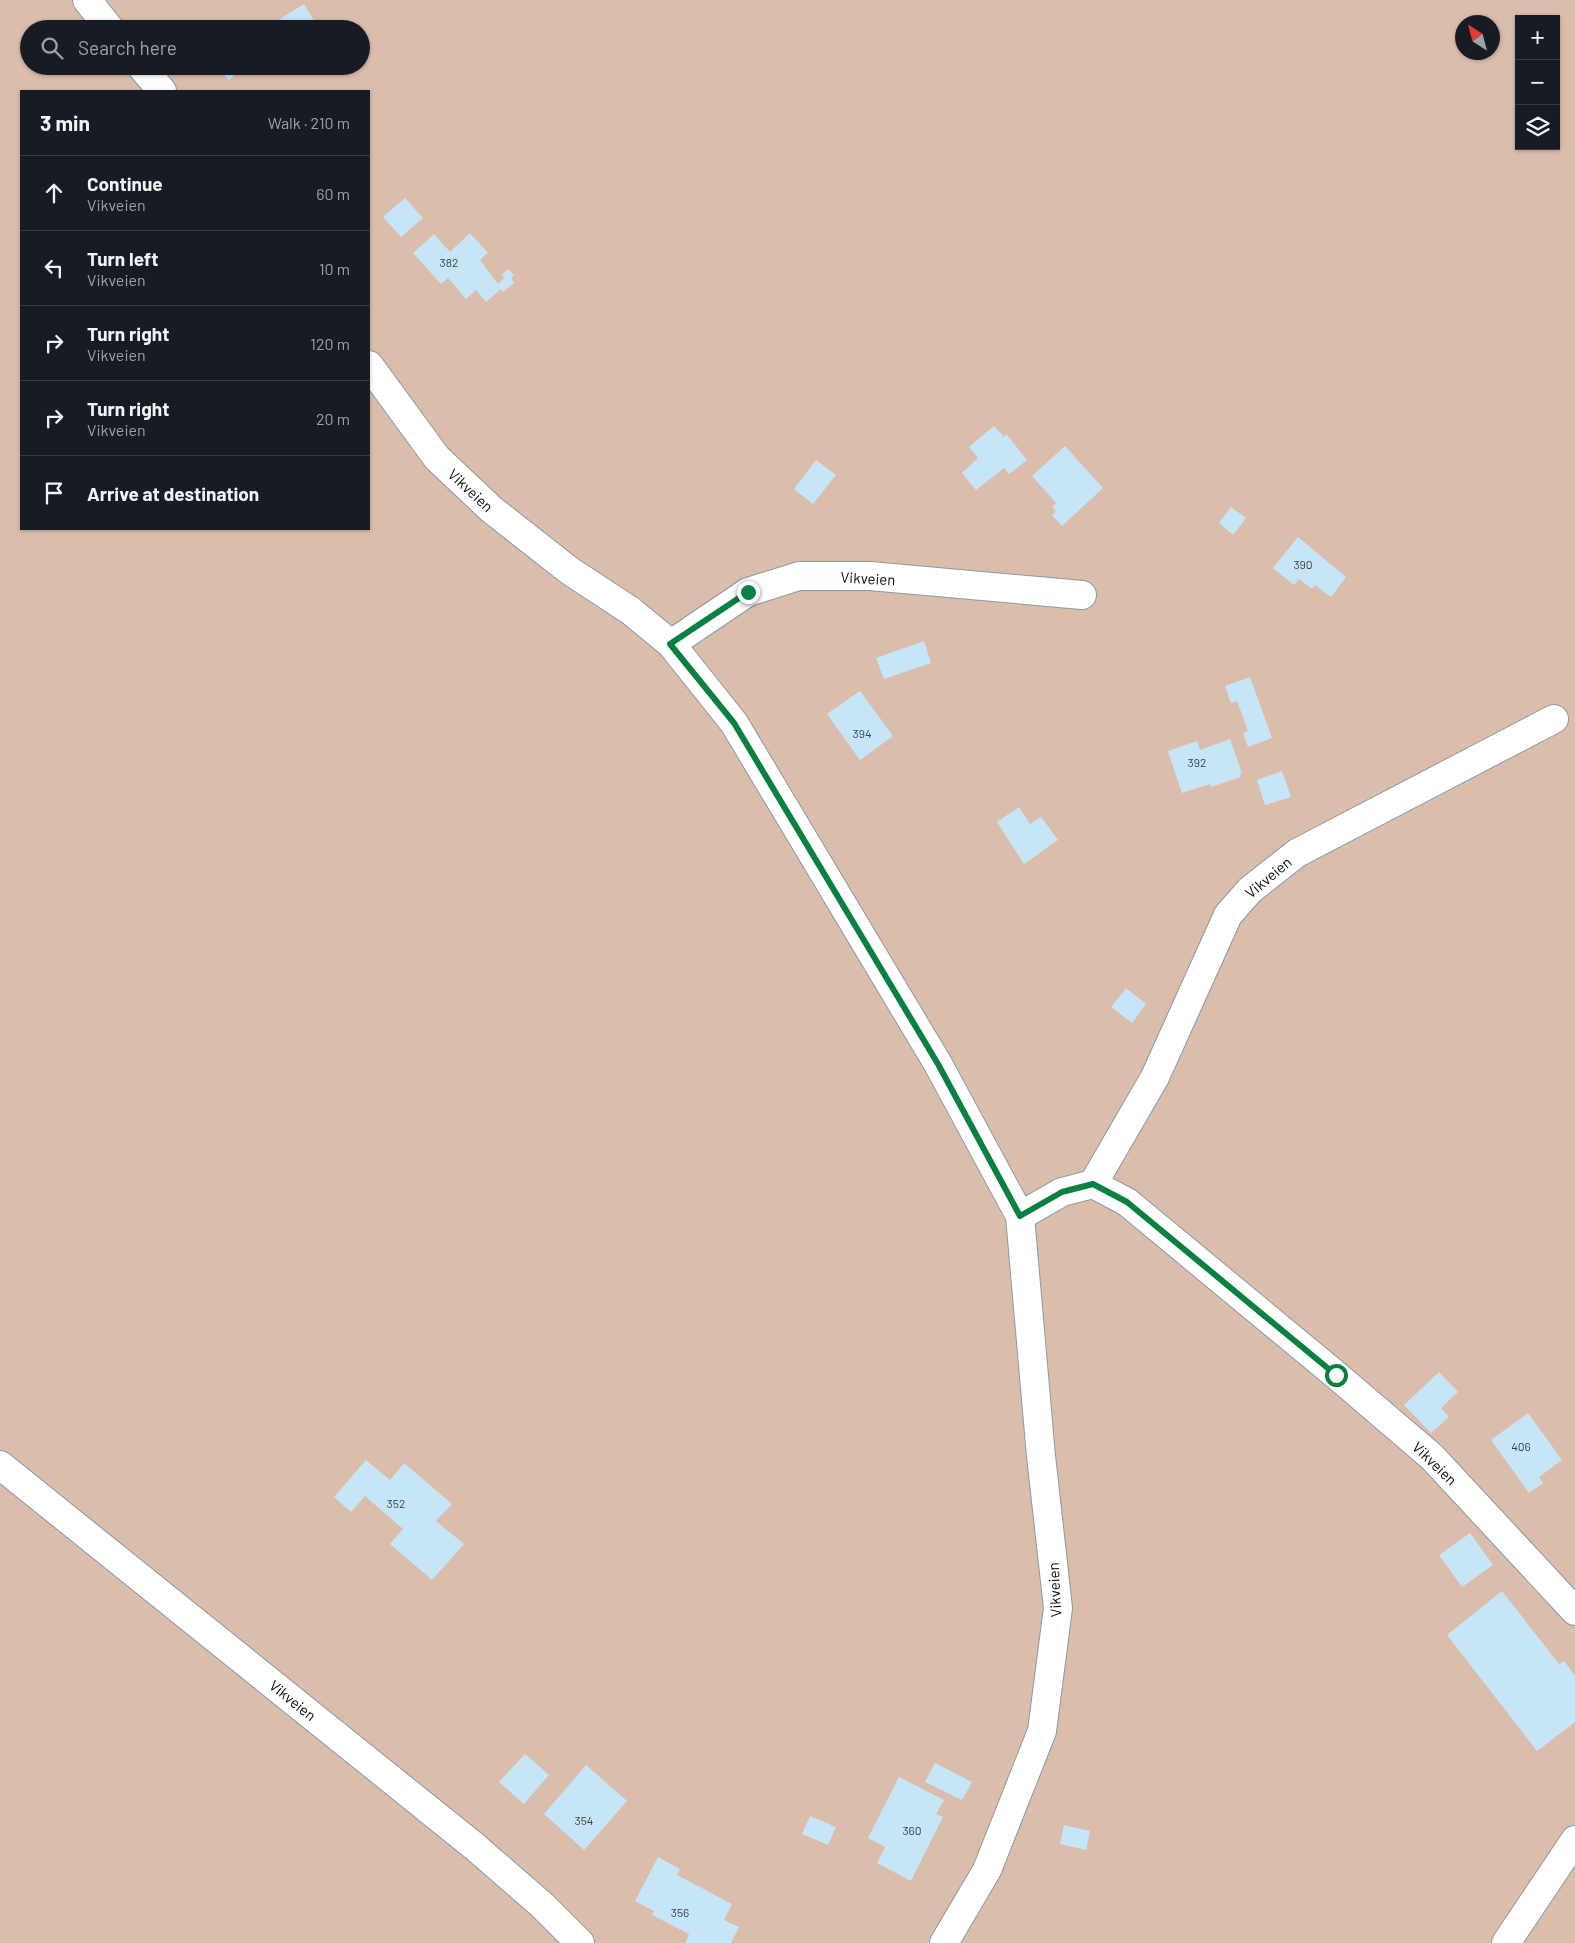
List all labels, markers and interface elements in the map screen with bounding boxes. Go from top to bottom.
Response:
north arrow [1455,15,1500,60]
map controls [1515,15,1560,150]
button: + [1515,15,1560,60]
search box [20,20,370,75]
icon: search [38,34,66,62]
text: Search here [78,36,177,59]
button: − [1515,60,1560,105]
button: layers [1515,105,1560,150]
text: 3 min [40,110,90,135]
text: Walk · 210 m [268,113,350,132]
text: Continue [87,172,163,195]
icon: ahead [40,179,68,207]
text: 60 m [316,184,350,203]
text: Vikveien [87,195,146,214]
text: Turn left [87,247,158,270]
icon: left [40,254,68,282]
house number: 382 [440,255,458,269]
text: 10 m [319,259,350,278]
text: Vikveien [87,270,146,289]
text: Turn right [87,322,169,345]
icon: right [40,329,68,357]
text: 120 m [310,334,350,353]
text: Vikveien [87,345,146,364]
text: Turn right [87,397,169,420]
icon: right [40,404,68,432]
text: 20 m [316,409,350,428]
text: Vikveien [87,420,146,439]
street label: Vikveien [445,465,497,515]
icon: arrive [40,479,68,507]
text: Arrive at destination [87,482,259,505]
house number: 390 [1293,557,1313,571]
street label: Vikveien [840,568,896,588]
route end [737,581,760,604]
house number: 394 [852,726,872,740]
house number: 392 [1188,755,1206,769]
street label: Vikveien [1241,852,1295,902]
route start [1325,1364,1348,1387]
street label: Vikveien [1409,1437,1461,1489]
house number: 406 [1511,1439,1531,1453]
house number: 352 [387,1496,405,1510]
street label: Vikveien [1044,1562,1064,1618]
street label: Vikveien [266,1676,320,1724]
house number: 354 [575,1813,593,1827]
house number: 360 [902,1823,922,1837]
house number: 356 [671,1905,689,1919]

